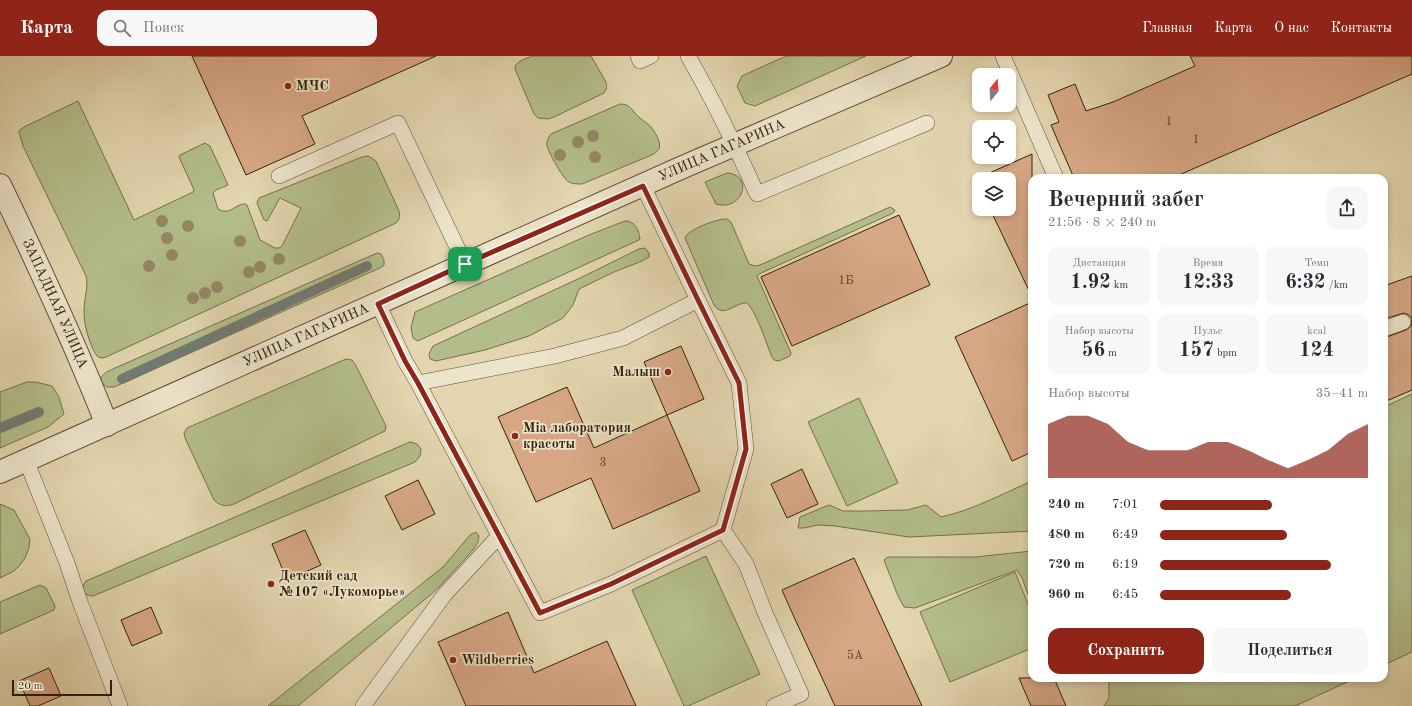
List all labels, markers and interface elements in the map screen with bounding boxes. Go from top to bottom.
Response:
search box [97,10,377,46]
icon: search [111,17,133,39]
text: Карта [20,19,73,38]
text: Поиск [143,21,184,36]
text: Главная [1142,21,1192,35]
text: Карта [1214,21,1252,35]
text: О нас [1274,21,1309,35]
text: Контакты [1331,21,1392,35]
north arrow [972,68,1016,112]
map controls [972,68,1016,216]
place label: МЧС [296,79,329,93]
marker: МЧС [283,81,293,91]
house number: 1 [1166,116,1172,128]
street label: УЛИЦА ГАГАРИНА [656,117,787,184]
button: locate [972,120,1016,164]
house number: 1 [1193,134,1199,146]
button: layers [972,172,1016,216]
button: share [1326,187,1368,229]
text: Вечерний забег [1048,189,1204,211]
text: 21:56 · 8 × 240 m [1048,216,1156,229]
street label: ЗАПАДНАЯ УЛИЦА [20,237,90,371]
pin [448,247,482,281]
icon: arrive [454,253,476,275]
text: Дистанция [1073,258,1126,269]
text: Время [1193,258,1223,269]
text: Темп [1304,258,1329,269]
text: 1.92 [1070,273,1111,293]
text: 12:33 [1182,273,1234,293]
text: 6:32 [1285,273,1326,293]
house number: 1Б [838,275,854,287]
text: km [1111,280,1128,291]
text: /km [1326,280,1348,291]
street label: УЛИЦА ГАГАРИНА [241,301,371,370]
text: Набор высоты [1065,326,1134,337]
text: Пульс [1193,326,1223,337]
text: kcal [1307,326,1326,337]
text: 56 [1082,341,1105,361]
text: 157 [1179,341,1214,361]
text: 124 [1299,341,1334,361]
text: m [1105,348,1117,359]
text: bpm [1214,348,1237,359]
place label: Малыш [612,365,660,379]
marker: Малыш [663,367,673,377]
text: Набор высоты [1048,387,1130,400]
text: 35–41 m [1316,387,1368,400]
place label: Mia лаборатория красоты [523,421,631,451]
marker: Mia лаборатория красоты [510,431,520,441]
house number: 3 [600,457,606,469]
text: 240 m [1048,498,1085,511]
text: 7:01 [1112,498,1138,511]
text: 480 m [1048,528,1085,541]
text: 6:49 [1112,528,1138,541]
text: 720 m [1048,558,1085,571]
text: 6:19 [1112,558,1138,571]
place label: Детский сад №107 «Лукоморье» [279,569,405,599]
marker: Детский сад №107 «Лукоморье» [266,579,276,589]
text: 960 m [1048,588,1085,601]
text: 6:45 [1112,588,1138,601]
button: Сохранить [1048,628,1204,674]
button: Поделиться [1212,628,1368,674]
house number: 5А [847,649,863,662]
place label: Wildberries [461,653,534,667]
marker: Wildberries [448,655,458,665]
scale bar [12,678,112,697]
text: 20 m [18,681,43,692]

